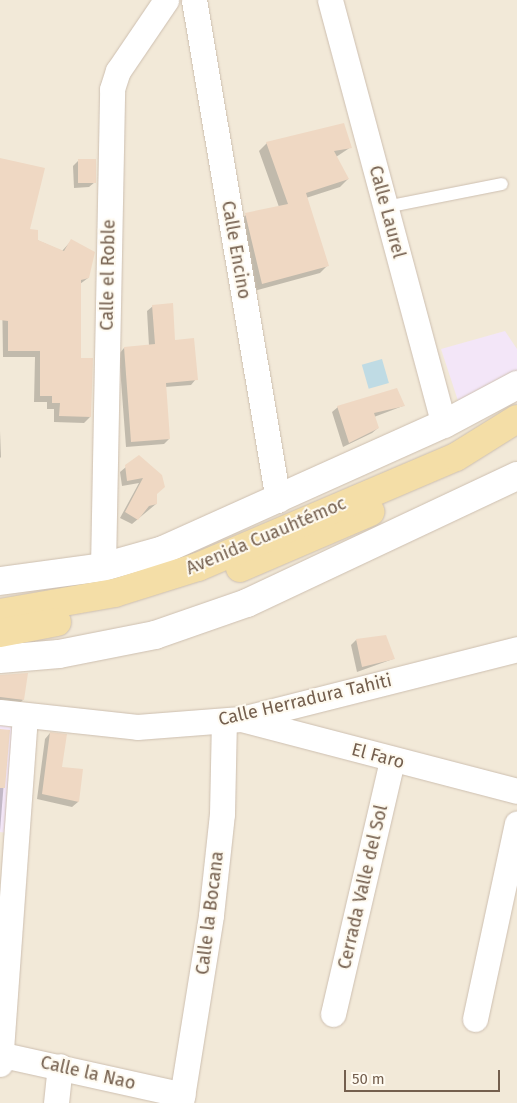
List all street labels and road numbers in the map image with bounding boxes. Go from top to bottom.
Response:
street label: Calle Laurel [364,163,410,261]
street label: Calle Encino [217,199,255,301]
street label: Calle el Roble [96,219,120,331]
street label: Avenida Cuauhtémoc [183,493,349,579]
street label: Calle Herradura Tahiti [216,670,394,730]
street label: El Faro [349,739,407,773]
street label: Cerrada Valle del Sol [334,803,392,971]
street label: Calle la Bocana [192,850,228,976]
street label: Calle la Nao [38,1052,138,1094]

